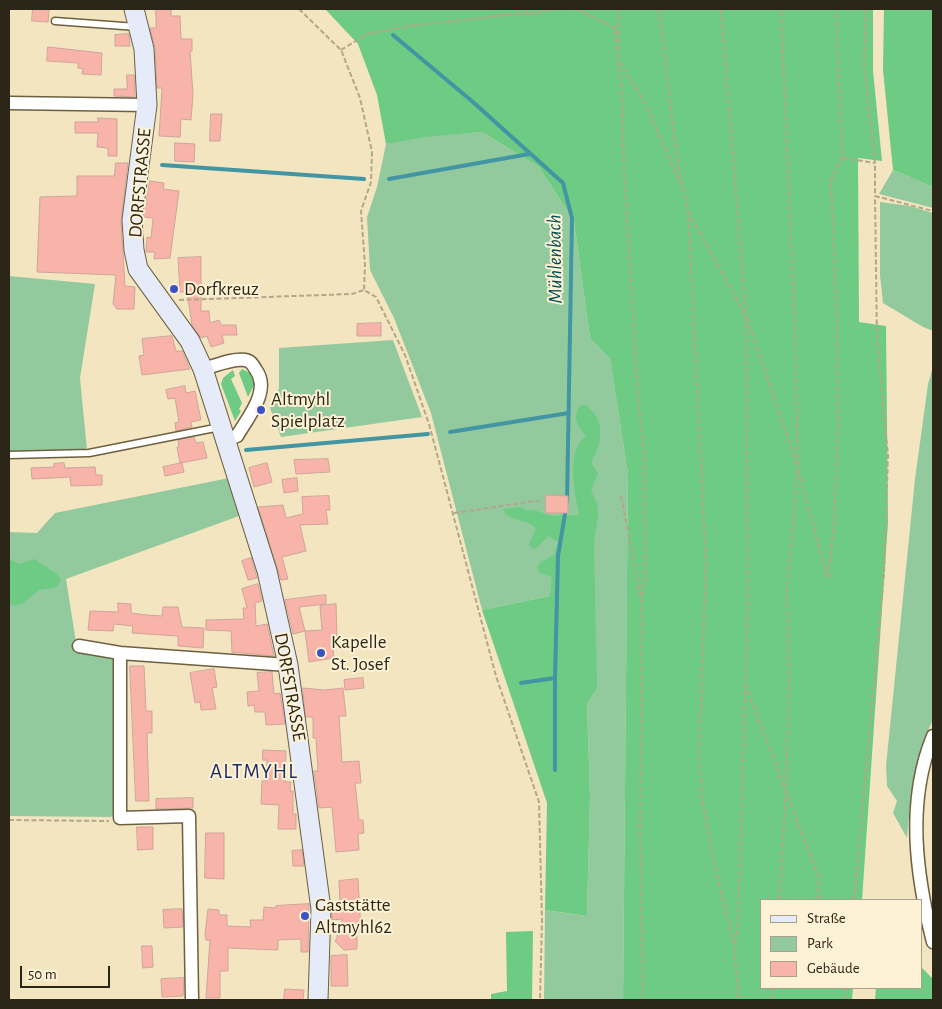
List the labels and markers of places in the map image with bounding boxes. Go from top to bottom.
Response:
place label: Dorfkreuz [184,278,259,300]
marker: Dorfkreuz [168,283,180,295]
place label: Altmyhl Spielplatz [271,388,345,432]
marker: Altmyhl Spielplatz [255,404,267,416]
place label: Kapelle St. Josef [331,631,389,675]
marker: Kapelle St. Josef [315,647,327,659]
place label: Gaststätte Altmyhl62 [315,894,392,938]
marker: Gaststätte Altmyhl62 [299,910,311,922]

